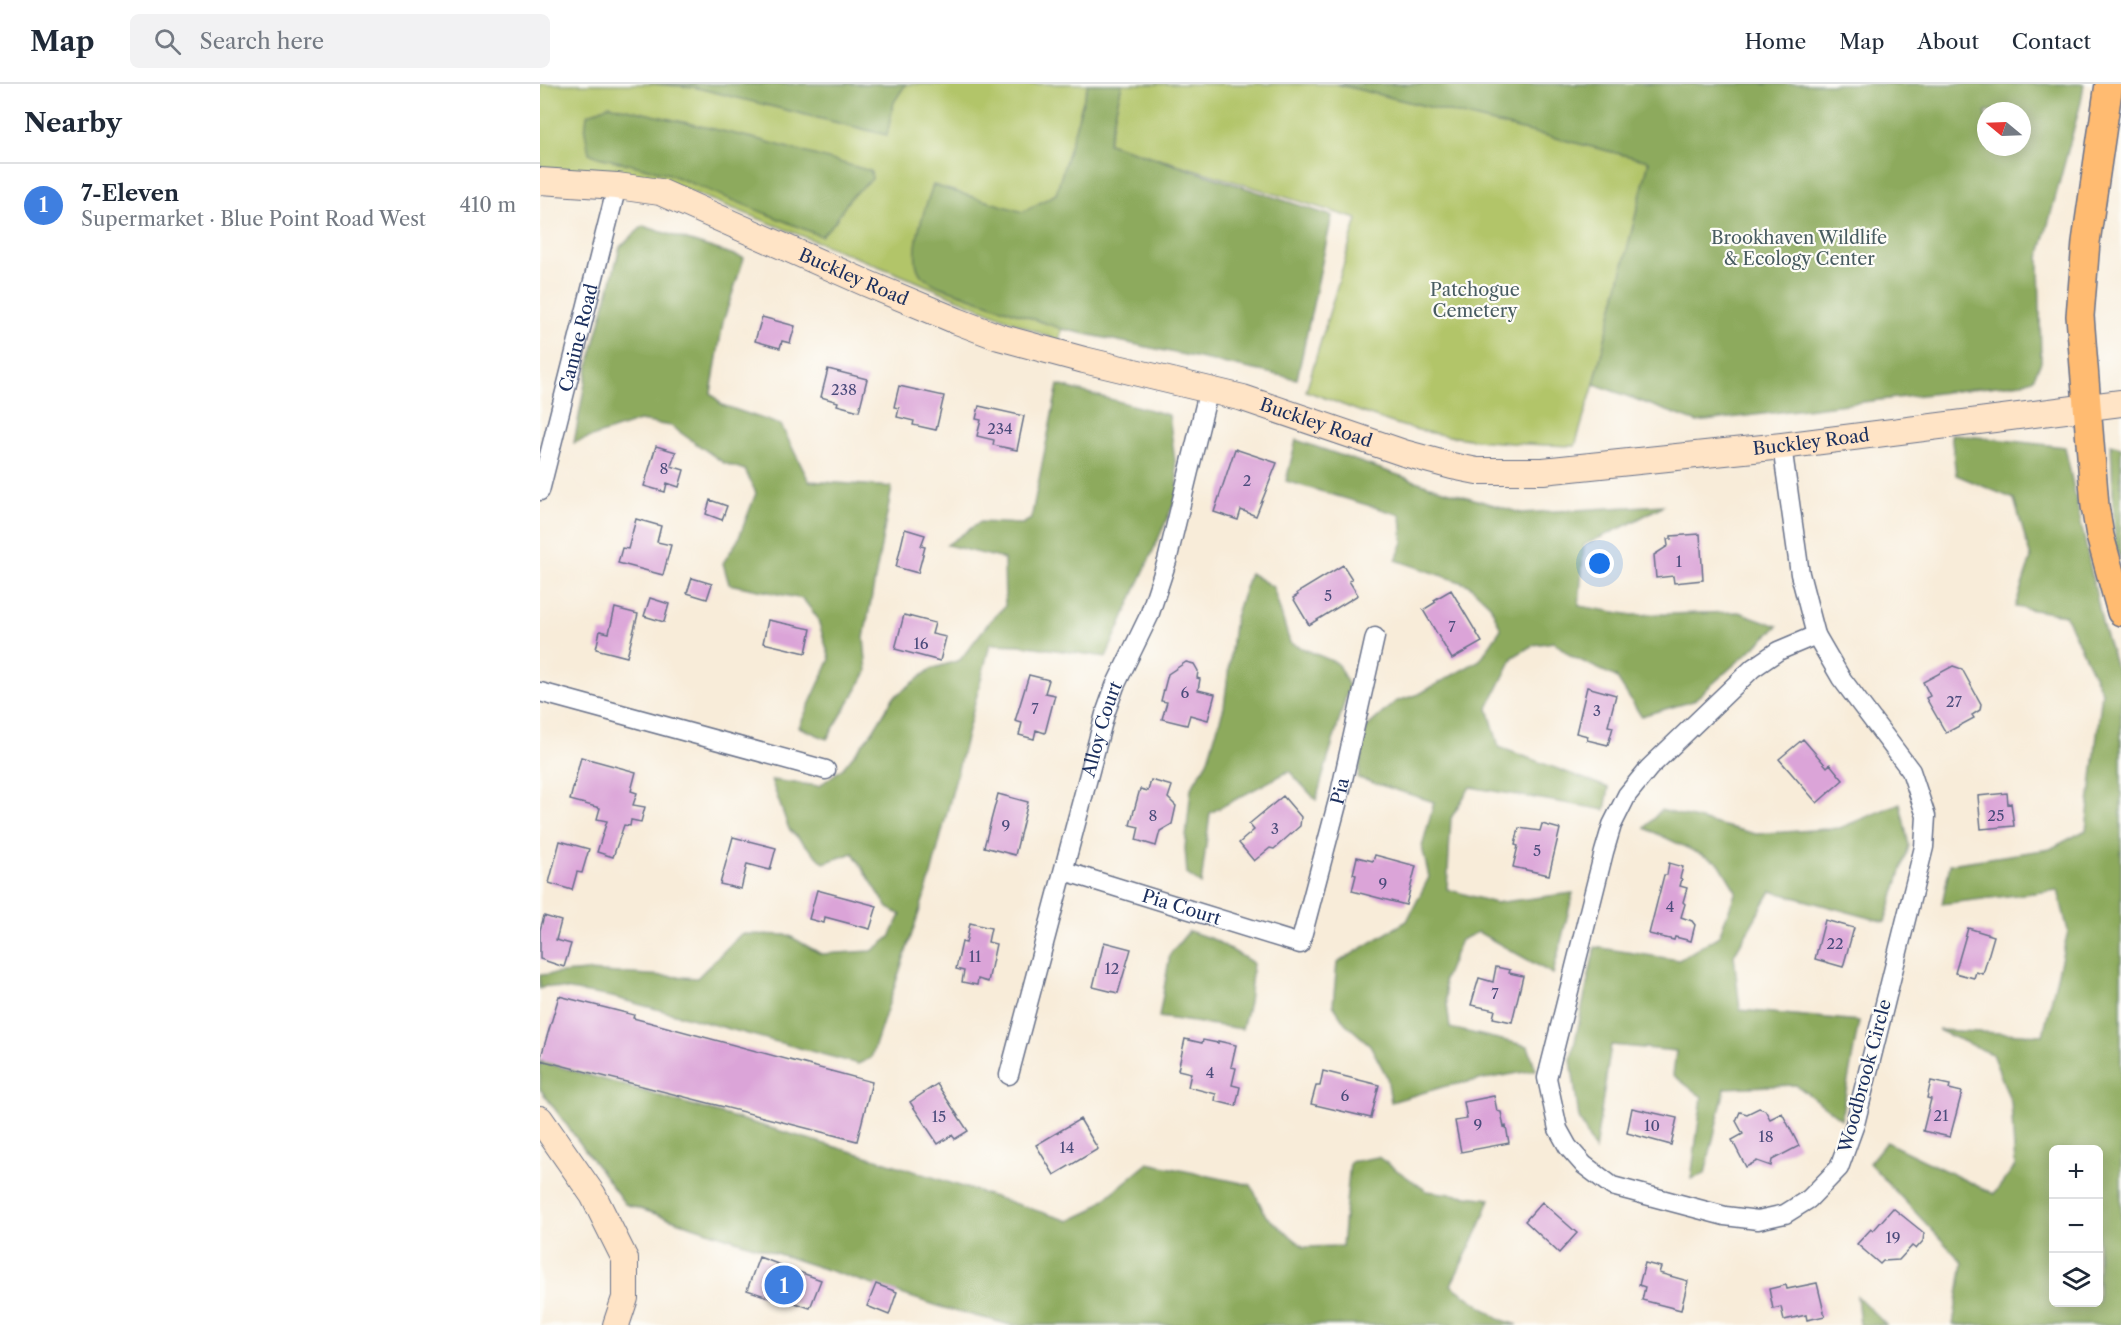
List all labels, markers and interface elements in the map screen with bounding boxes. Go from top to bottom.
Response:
search box [130,14,550,68]
text: Map [30,24,94,58]
icon: search [151,25,184,58]
text: Search here [199,28,324,55]
text: Home [1745,29,1806,54]
text: Map [1839,29,1884,54]
text: About [1917,29,1979,54]
text: Contact [2012,29,2091,54]
north arrow [1977,102,2031,156]
text: Nearby [24,107,122,139]
text: 7-Eleven [81,180,179,207]
text: 1 [39,193,48,217]
text: 410 m [459,193,516,217]
text: Supermarket · Blue Point Road West [81,207,426,231]
park label: Brookhaven Wildlife & Ecology Center [1711,227,1887,270]
street label: Buckley Road [795,244,912,310]
park label: Patchogue Cemetery [1430,279,1520,322]
street label: Canine Road [554,281,603,394]
house number: 238 [831,380,857,399]
street label: Buckley Road [1257,394,1375,452]
house number: 234 [987,419,1013,438]
street label: Buckley Road [1752,424,1871,460]
house number: 8 [660,459,669,478]
house number: 2 [1243,471,1251,490]
your location [1585,549,1614,578]
house number: 1 [1676,552,1683,571]
house number: 5 [1324,586,1332,605]
house number: 7 [1448,617,1456,636]
house number: 16 [913,634,929,653]
street label: Alloy Court [1077,677,1127,781]
house number: 6 [1181,683,1190,702]
house number: 27 [1946,692,1963,711]
house number: 7 [1031,699,1039,718]
house number: 3 [1593,701,1601,720]
street label: Pia [1326,775,1354,807]
house number: 8 [1149,806,1158,825]
house number: 25 [1988,806,2004,825]
house number: 9 [1002,816,1010,835]
house number: 3 [1271,819,1279,838]
house number: 5 [1533,841,1541,860]
house number: 9 [1379,874,1387,893]
street label: Pia Court [1139,885,1224,930]
house number: 4 [1666,897,1674,916]
house number: 22 [1826,934,1844,953]
house number: 11 [969,947,982,966]
house number: 12 [1105,959,1119,978]
house number: 7 [1491,984,1499,1003]
street label: Woodbrook Circle [1834,997,1896,1156]
house number: 4 [1206,1063,1214,1082]
house number: 6 [1341,1086,1350,1105]
house number: 21 [1934,1106,1949,1125]
house number: 15 [932,1107,946,1126]
house number: 9 [1474,1115,1482,1134]
house number: 10 [1644,1116,1660,1135]
house number: 18 [1758,1127,1774,1146]
house number: 14 [1060,1138,1074,1157]
map controls [2049,1145,2103,1307]
button: + [2049,1145,2103,1199]
button: − [2049,1199,2103,1253]
house number: 19 [1885,1228,1901,1247]
button: layers [2049,1253,2103,1307]
pin: 1 [764,1262,804,1308]

